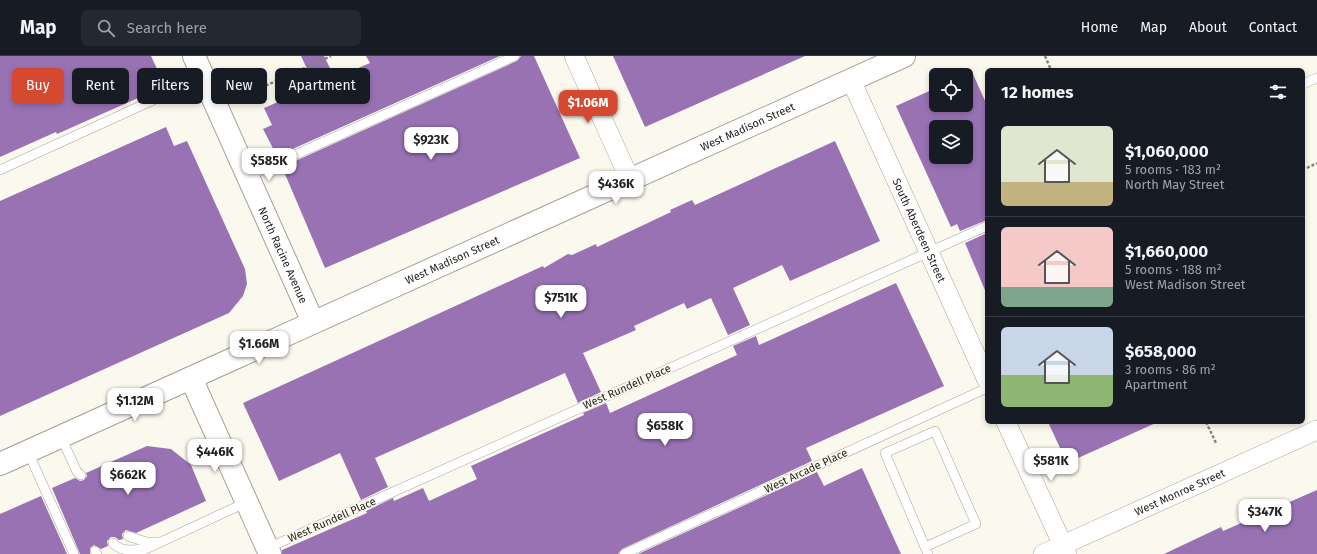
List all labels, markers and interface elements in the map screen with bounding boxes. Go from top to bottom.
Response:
search box [81,10,361,46]
text: Map [20,16,57,39]
icon: search [95,17,117,39]
text: Search here [127,19,207,37]
text: Home [1081,19,1118,36]
text: Map [1140,19,1167,36]
text: About [1189,19,1227,36]
text: Contact [1249,19,1297,36]
chip: Buy [12,68,64,104]
chip: Rent [72,68,129,104]
chip: Filters [137,68,203,104]
chip: New [211,68,267,104]
chip: Apartment [275,68,370,104]
map controls [929,68,973,164]
button: locate [929,68,973,112]
icon: filters [1267,81,1289,103]
text: 12 homes [1001,82,1073,103]
pin: $1.06M [555,90,621,124]
text: $1.06M [568,95,608,110]
street label: West Madison Street [698,100,797,154]
button: layers [929,120,973,164]
pin: $923K [403,127,459,161]
text: $923K [413,132,449,147]
text: $1,060,000 [1125,141,1209,162]
icon: home [1033,142,1081,190]
pin: $585K [241,148,297,182]
text: $585K [251,153,287,168]
text: 5 rooms · 183 m² [1125,162,1221,177]
pin: $436K [588,171,644,205]
text: $436K [598,176,634,191]
street label: South Aberdeen Street [890,176,948,284]
text: North May Street [1125,177,1224,192]
street label: North Racine Avenue [256,205,310,305]
street label: West Madison Street [403,233,501,287]
text: $1,660,000 [1125,241,1208,262]
icon: home [1033,243,1081,291]
text: 5 rooms · 188 m² [1125,262,1222,277]
text: West Madison Street [1125,277,1246,292]
pin: $751K [533,285,589,319]
text: $751K [544,290,578,305]
pin: $1.66M [226,331,292,365]
text: $1.66M [239,336,279,351]
text: $658,000 [1125,341,1197,362]
icon: home [1033,343,1081,391]
street label: West Rundell Place [581,362,673,412]
text: 3 rooms · 86 m² [1125,362,1216,377]
text: Apartment [1125,377,1187,392]
pin: $1.12M [102,388,168,422]
text: $1.12M [116,393,154,408]
pin: $658K [637,413,693,447]
text: $658K [646,418,684,433]
pin: $446K [187,439,243,473]
text: $446K [196,444,234,459]
street label: West Arcade Place [762,446,850,496]
pin: $581K [1023,448,1079,482]
text: $581K [1033,453,1069,468]
pin: $662K [100,462,156,496]
street label: West Monroe Street [1132,466,1227,518]
text: $662K [110,467,146,482]
street label: West Rundell Place [286,495,378,545]
pin: $347K [1237,499,1293,533]
text: $347K [1247,504,1283,519]

